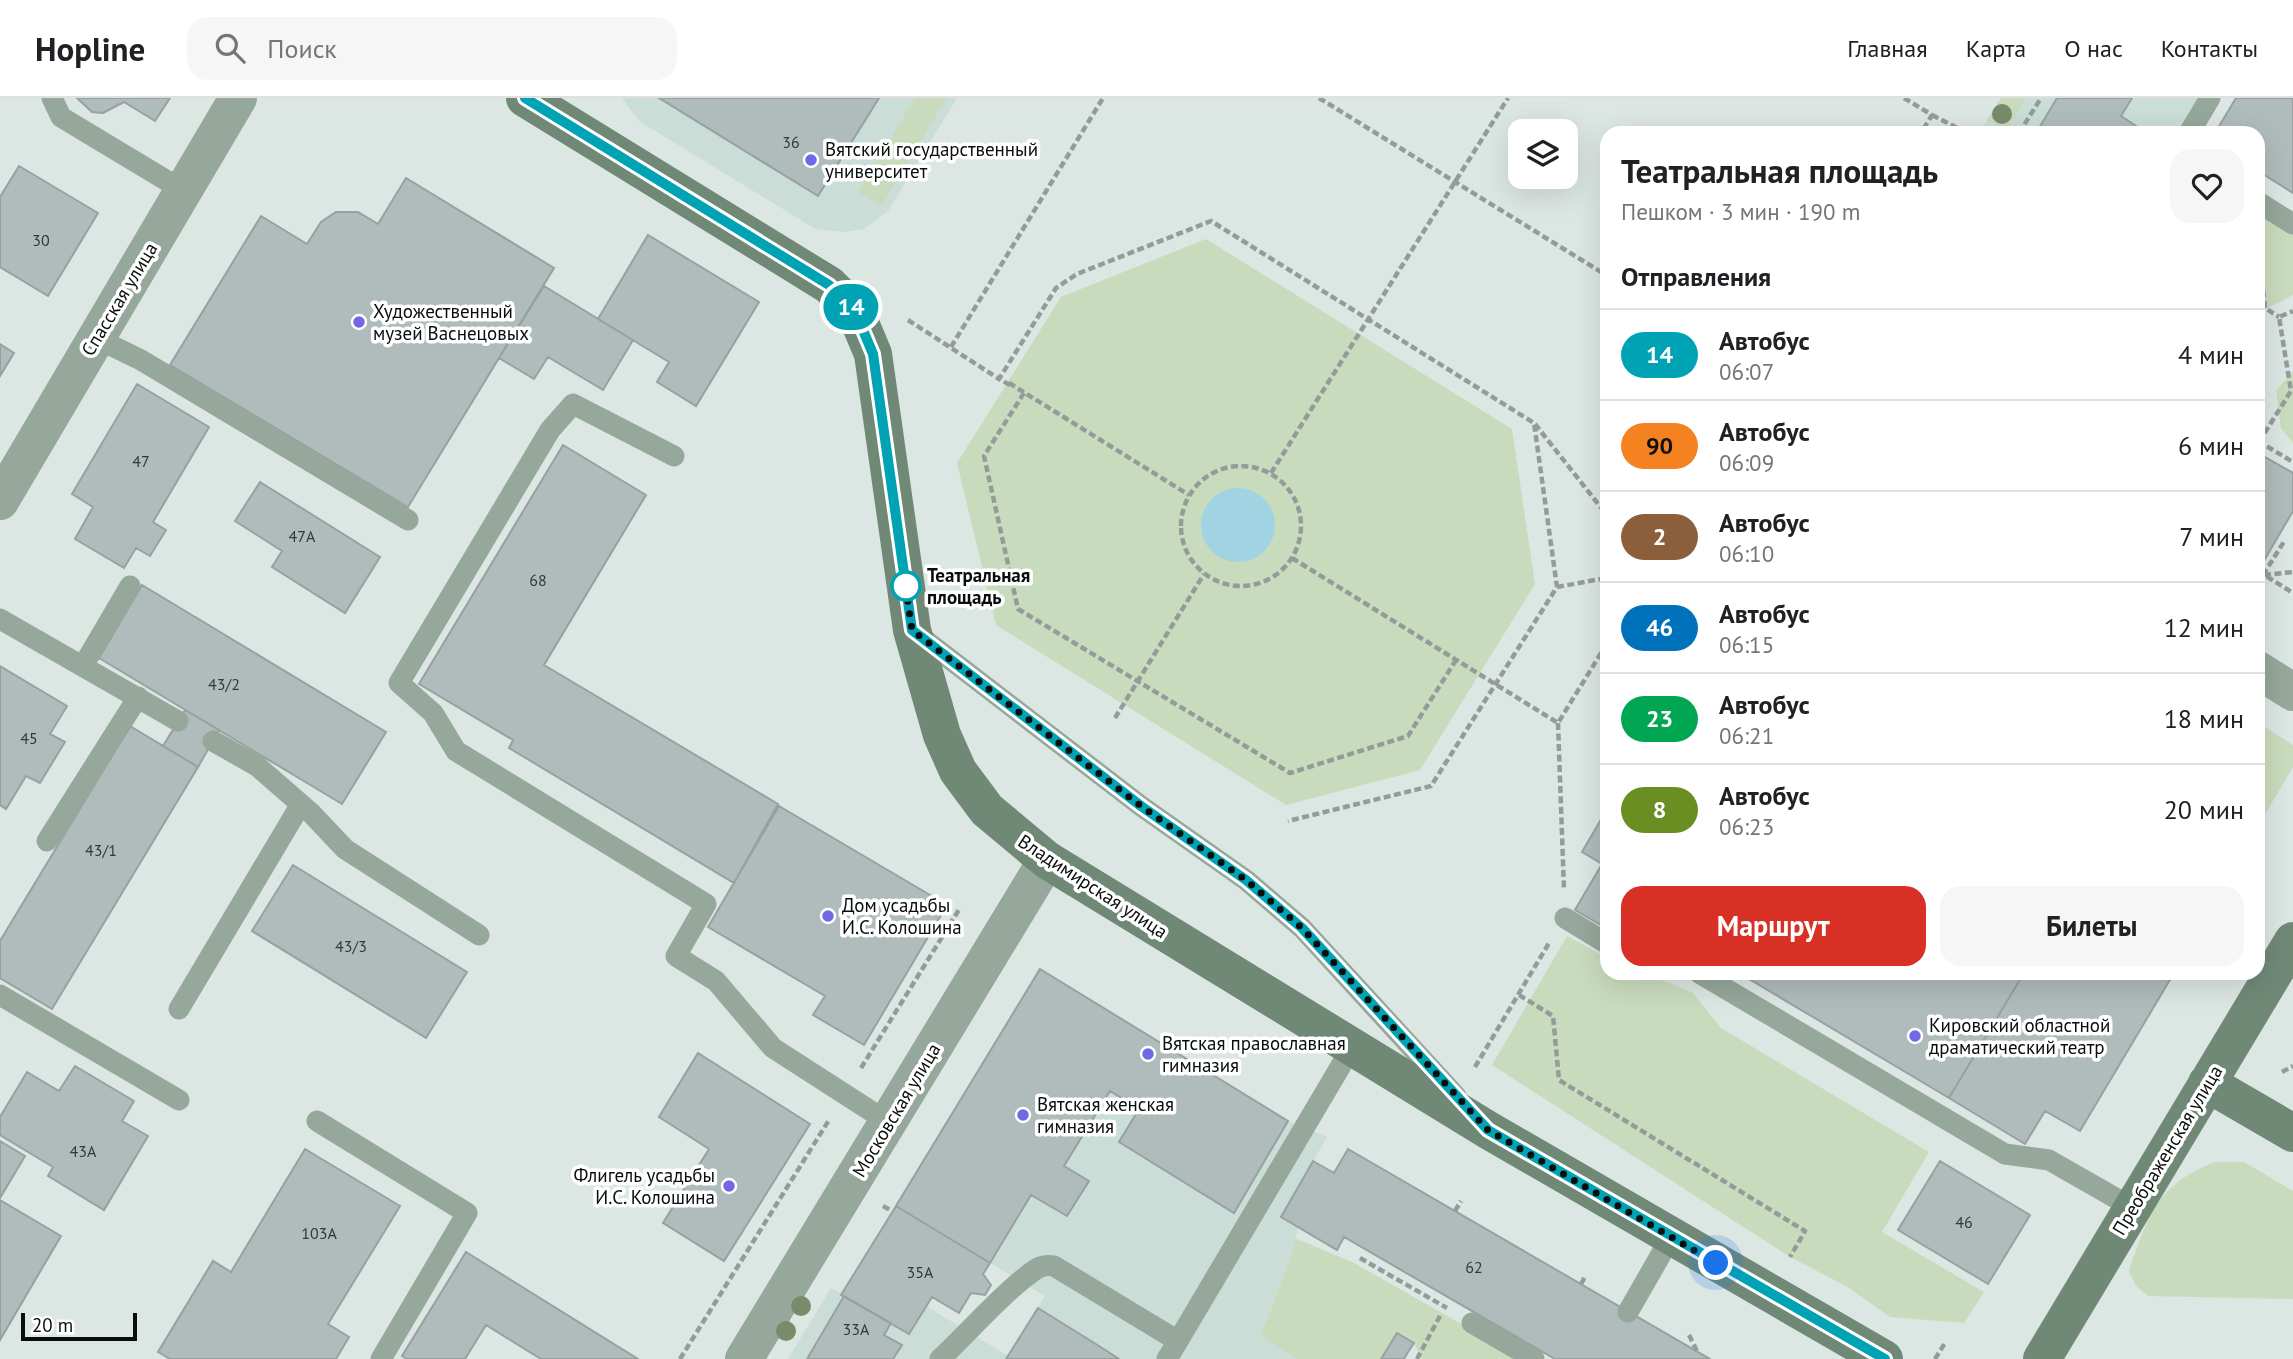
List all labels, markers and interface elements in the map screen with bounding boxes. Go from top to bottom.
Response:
search box [187,17,677,80]
text: Hopline [35,27,145,70]
icon: search [211,29,249,67]
text: Поиск [267,32,337,65]
text: Главная [1847,33,1928,64]
text: Карта [1966,33,2026,64]
text: О нас [2064,33,2123,64]
text: Контакты [2161,33,2258,64]
map controls [1508,119,1578,189]
button: layers [1508,119,1578,189]
house number: 36 [782,132,800,152]
place label: Вятский государственный университет [825,137,1038,183]
text: Театральная площадь [1621,149,1938,192]
button: heart [2170,149,2244,223]
marker: Вятский государственный университет [803,152,819,168]
text: Пешком · 3 мин · 190 m [1621,197,1860,226]
house number: 30 [32,230,50,250]
street label: Спасская улица [76,238,162,360]
text: Отправления [1621,260,1771,293]
line badge: 14 [820,284,882,330]
text: 14 [837,291,865,322]
place label: Художественный музей Васнецовых [373,299,529,345]
marker: Художественный музей Васнецовых [351,314,367,330]
text: Автобус [1719,324,1810,357]
text: 4 мин [2178,338,2244,371]
text: 14 [1646,339,1673,370]
text: 06:07 [1719,357,1774,386]
text: Автобус [1719,415,1810,448]
text: 6 мин [2178,429,2244,462]
text: 90 [1646,430,1673,461]
text: 06:09 [1719,448,1774,477]
house number: 47 [132,451,150,471]
text: Автобус [1719,506,1810,539]
text: 7 мин [2179,520,2244,553]
text: 2 [1653,521,1666,552]
house number: 47А [289,526,316,546]
text: 06:10 [1719,539,1774,568]
place label: Театральная площадь [927,563,1030,609]
house number: 68 [529,570,547,590]
marker: Театральная площадь [891,571,921,601]
text: Автобус [1719,597,1810,630]
text: 12 мин [2164,611,2244,644]
text: 46 [1646,612,1673,643]
text: 06:15 [1719,630,1774,659]
house number: 43/2 [208,674,240,694]
text: Автобус [1719,688,1810,721]
text: 18 мин [2164,702,2244,735]
text: 23 [1646,703,1673,734]
text: 06:21 [1719,721,1774,750]
house number: 45 [20,728,38,748]
text: Автобус [1719,779,1810,812]
text: 20 мин [2164,793,2244,826]
text: 8 [1653,794,1666,825]
text: 06:23 [1719,812,1774,841]
street label: Владимирская улица [1014,829,1172,943]
house number: 43/1 [85,840,117,860]
button: Маршрут [1621,886,1926,966]
button: Билеты [1940,886,2244,966]
place label: Дом усадьбы И.С. Колошина [842,893,962,939]
marker: Дом усадьбы И.С. Колошина [820,908,836,924]
house number: 43/3 [335,936,367,956]
place label: Кировский областной драматический театр [1929,1013,2110,1059]
marker: Кировский областной драматический театр [1907,1028,1923,1044]
place label: Вятская православная гимназия [1162,1031,1346,1077]
street label: Московская улица [847,1039,945,1181]
marker: Вятская православная гимназия [1140,1046,1156,1062]
street label: Преображенская улица [2107,1061,2227,1239]
place label: Вятская женская гимназия [1037,1092,1174,1138]
marker: Вятская женская гимназия [1015,1107,1031,1123]
house number: 43А [70,1141,97,1161]
place label: Флигель усадьбы И.С. Колошина [574,1163,715,1209]
marker: Флигель усадьбы И.С. Колошина [721,1178,737,1194]
house number: 46 [1955,1212,1973,1232]
house number: 103А [301,1223,337,1243]
your location [1698,1245,1733,1280]
house number: 62 [1465,1257,1483,1277]
house number: 35А [907,1262,934,1282]
scale bar [21,1310,136,1342]
text: 20 m [32,1313,73,1337]
house number: 33А [843,1319,870,1339]

